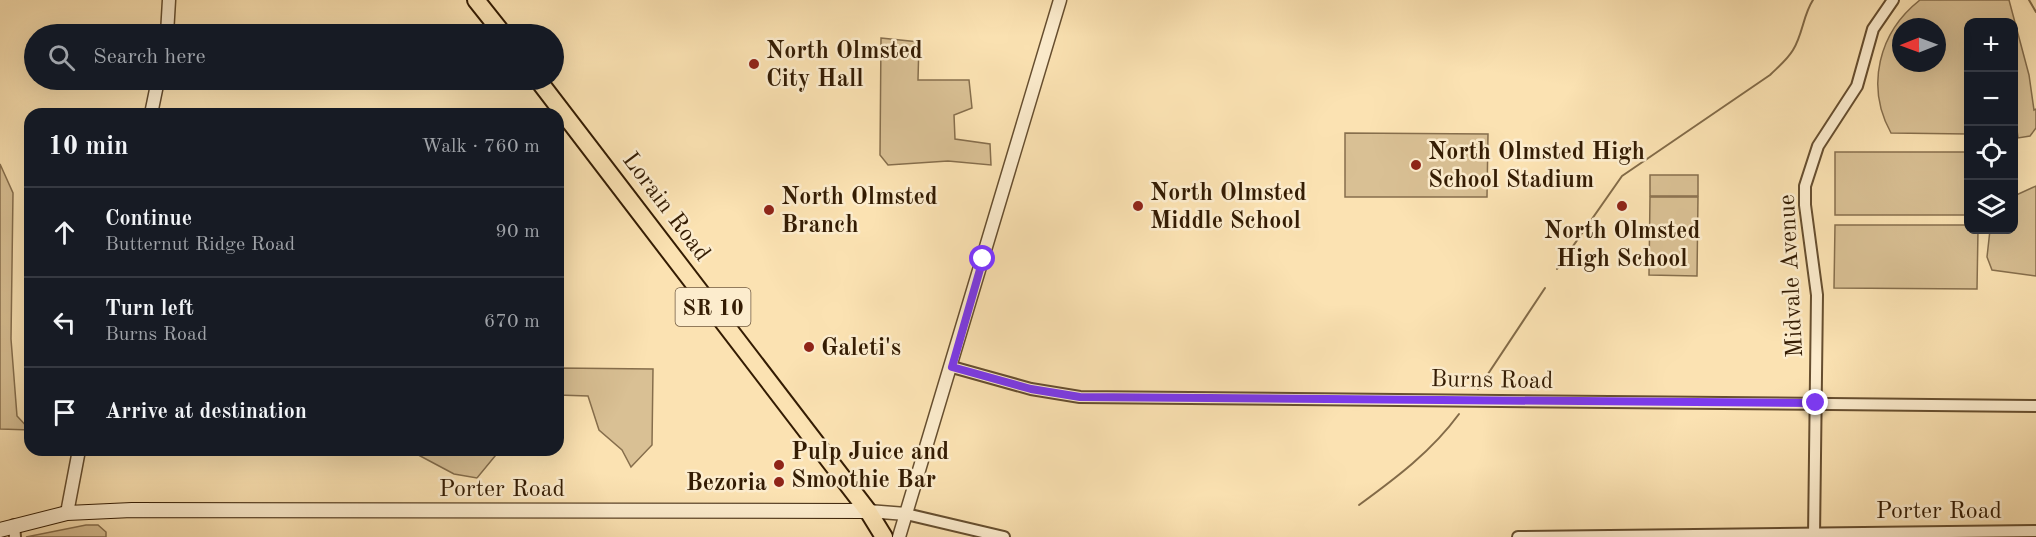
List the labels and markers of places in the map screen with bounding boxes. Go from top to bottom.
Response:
place label: North Olmsted City Hall [766,40,923,92]
marker: North Olmsted City Hall [747,57,761,71]
place label: North Olmsted High School Stadium [1428,141,1645,193]
marker: North Olmsted High School Stadium [1409,158,1423,172]
place label: North Olmsted Middle School [1150,182,1307,234]
place label: North Olmsted Branch [781,186,938,238]
marker: North Olmsted Middle School [1131,199,1145,213]
marker: North Olmsted High School [1615,199,1629,213]
marker: North Olmsted Branch [762,203,776,217]
place label: North Olmsted High School [1544,220,1700,272]
place label: Galeti's [821,337,901,361]
marker: Galeti's [802,340,816,354]
place label: Pulp Juice and Smoothie Bar [791,441,949,493]
marker: Pulp Juice and Smoothie Bar [772,458,786,472]
place label: Bezoria [686,472,767,496]
marker: Bezoria [772,475,786,489]

